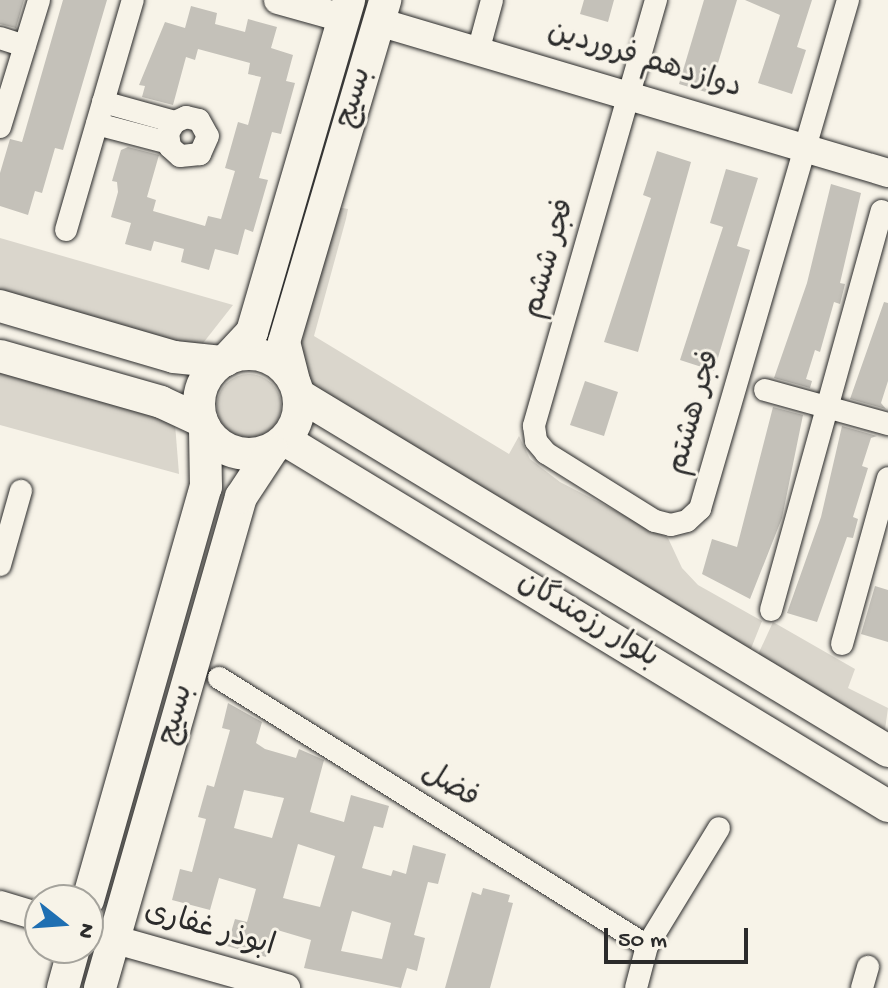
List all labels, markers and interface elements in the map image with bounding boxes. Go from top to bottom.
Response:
street label: دوازدهم فروردین [543,15,745,109]
street label: بسیج [330,64,382,132]
street label: فجر ششم [517,195,585,323]
street label: فجر هشتم [661,347,731,479]
street label: بلوار رزمندگان [510,566,664,678]
street label: بسیج [152,681,204,749]
street label: فضل [414,756,484,818]
north arrow [24,884,104,964]
street label: ابوذر غفاری [140,895,278,967]
scale bar [608,912,752,962]
text: N [71,920,100,941]
text: 50 m [618,927,667,956]

